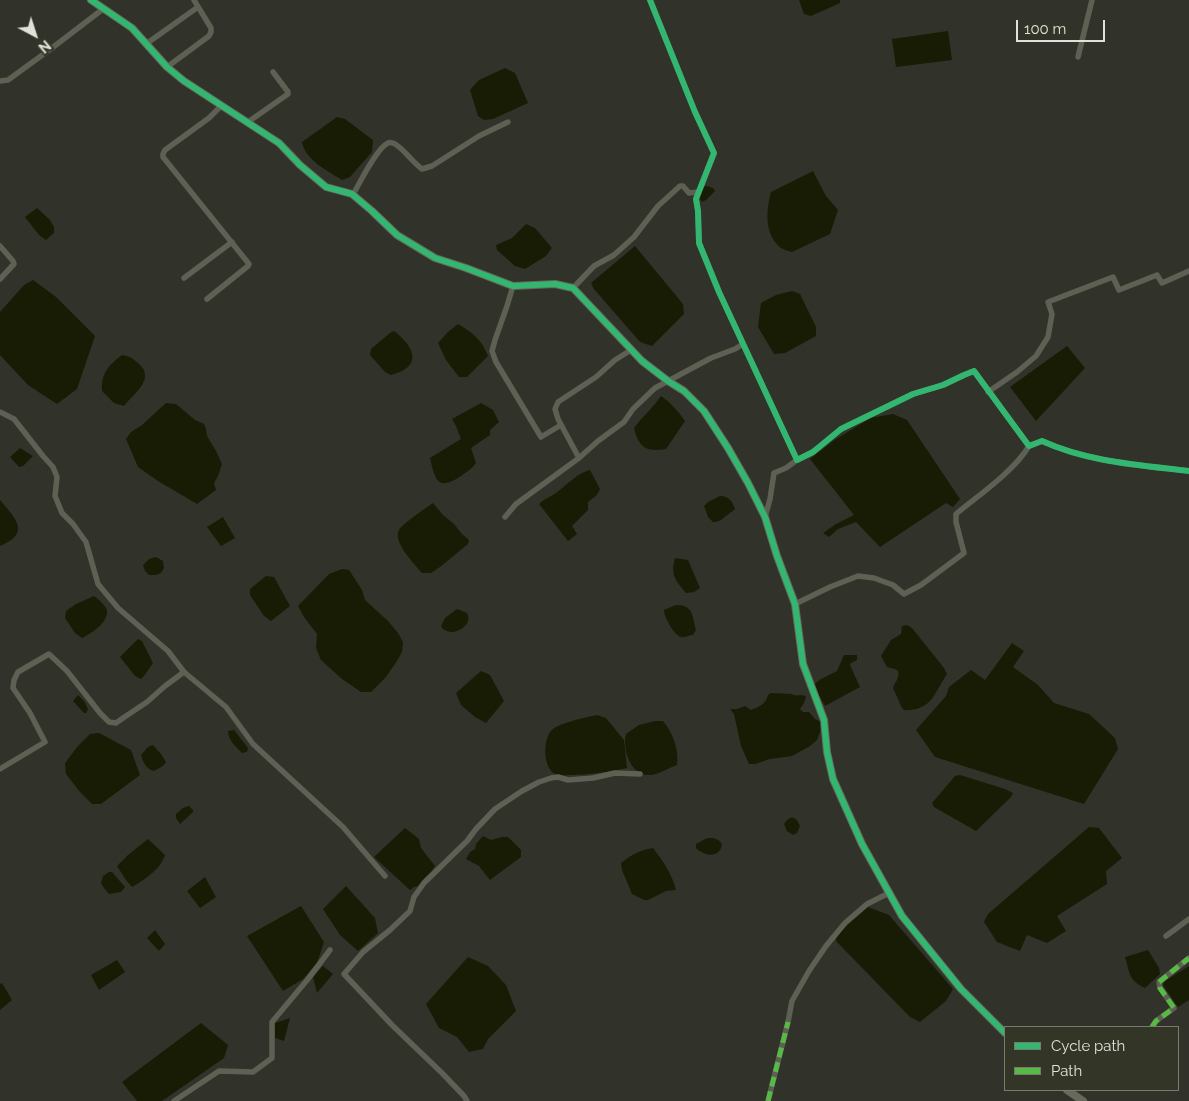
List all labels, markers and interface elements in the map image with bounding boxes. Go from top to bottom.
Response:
north arrow [10,10,60,60]
scale bar [1019,10,1108,42]
text: 100 m [1024,20,1066,38]
text: N [35,37,54,56]
legend [1004,1026,1179,1091]
text: Cycle path [1051,1037,1125,1055]
text: Path [1051,1062,1082,1080]

